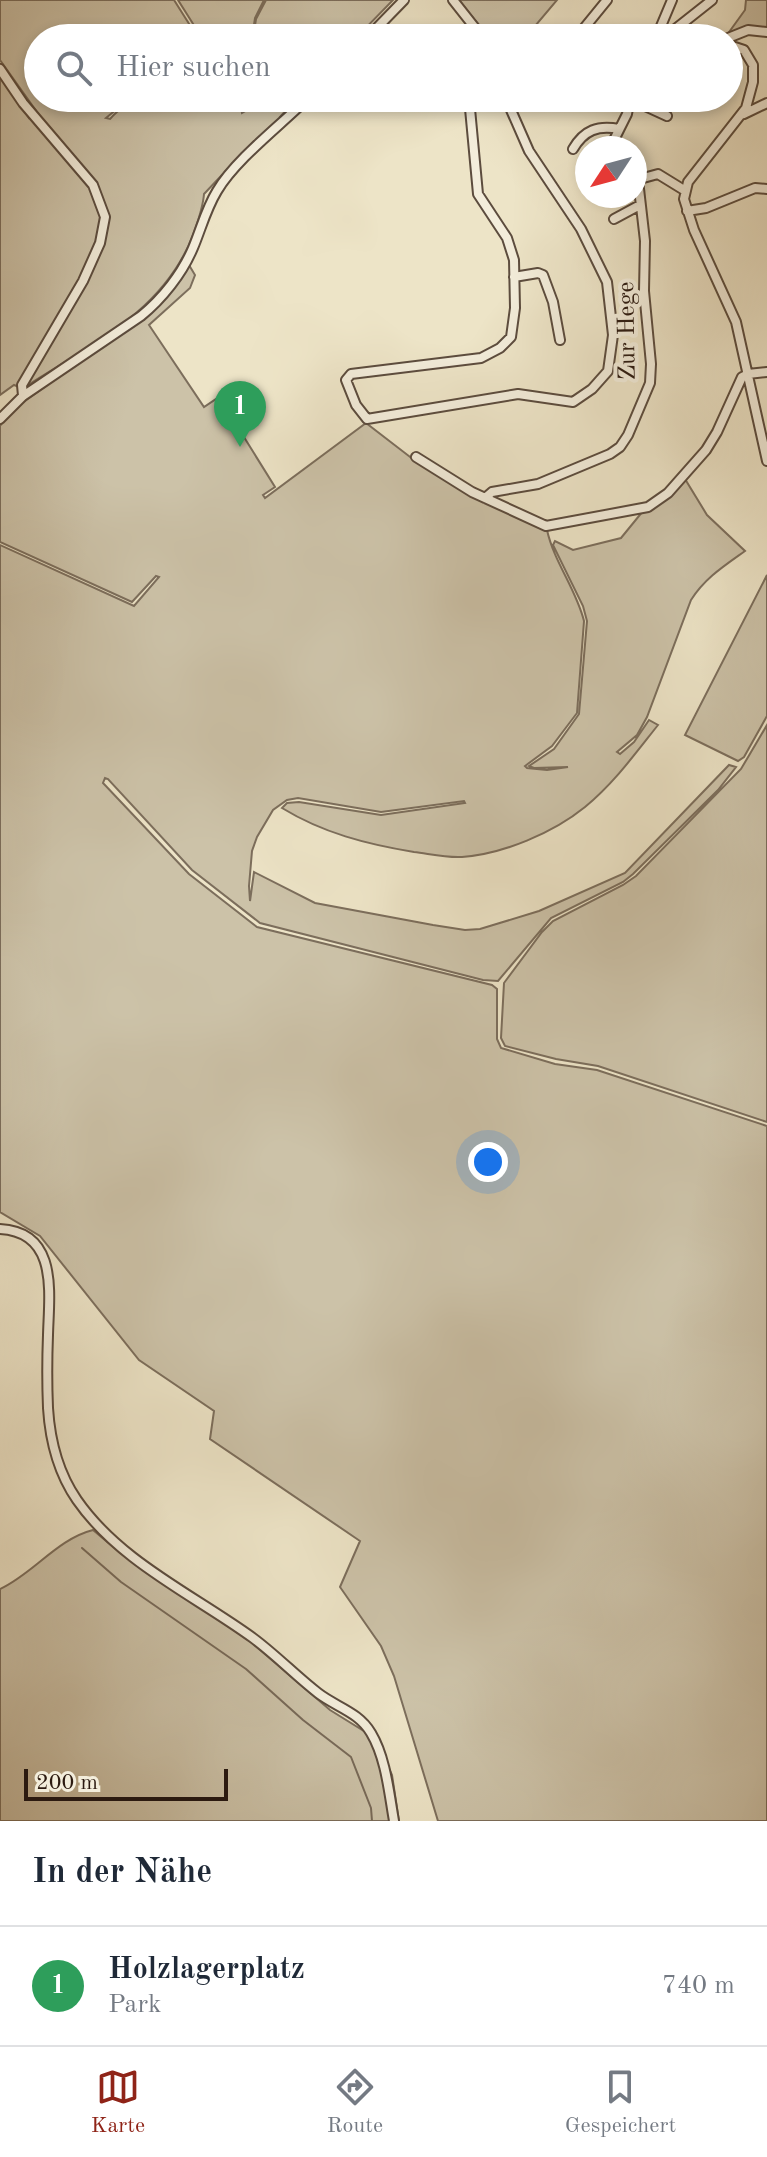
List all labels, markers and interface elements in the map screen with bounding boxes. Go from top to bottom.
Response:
search box [24,24,743,112]
icon: search [52,46,96,90]
text: Hier suchen [116,53,271,83]
north arrow [575,136,647,208]
street label: Zur Hege [615,281,641,381]
pin: 1 [214,381,266,447]
your location [468,1142,508,1182]
scale bar [24,1765,228,1801]
text: 200 m [36,1772,98,1794]
text: In der Nähe [32,1856,212,1890]
text: Holzlagerplatz [108,1955,305,1985]
text: 1 [50,1973,66,1999]
text: 740 m [662,1973,735,1999]
text: Park [108,1992,162,2018]
tab: Karte [91,2065,145,2140]
tab: Route [327,2065,383,2140]
tab: Gespeichert [565,2065,676,2140]

